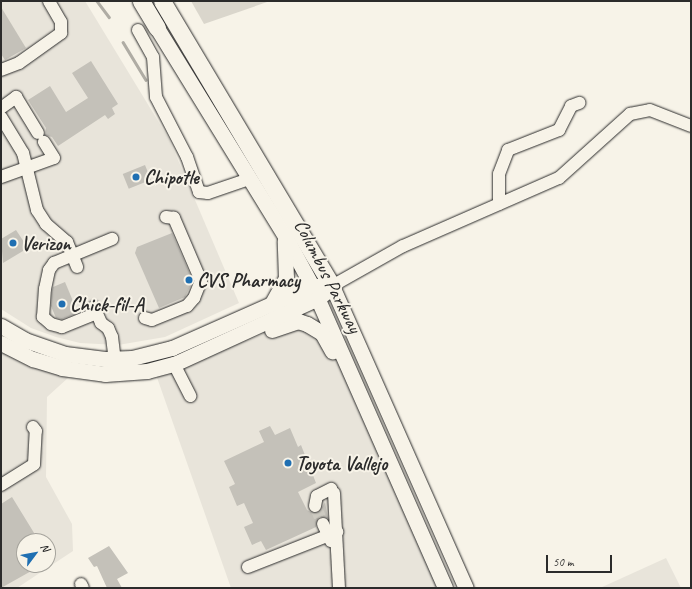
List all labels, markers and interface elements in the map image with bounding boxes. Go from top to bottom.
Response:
place label: Chipotle [144,165,199,189]
marker: Chipotle [131,172,141,182]
street label: Columbus Parkway [289,215,367,337]
place label: Verizon [21,231,71,255]
marker: Verizon [8,238,18,248]
place label: CVS Pharmacy [197,268,300,292]
marker: CVS Pharmacy [184,275,194,285]
place label: Chick-fil-A [70,292,144,316]
marker: Chick-fil-A [57,299,67,309]
place label: Toyota Vallejo [296,451,387,475]
marker: Toyota Vallejo [283,458,293,468]
north arrow [16,533,56,573]
text: N [38,541,53,554]
scale bar [548,547,614,573]
text: 50 m [553,554,573,570]

